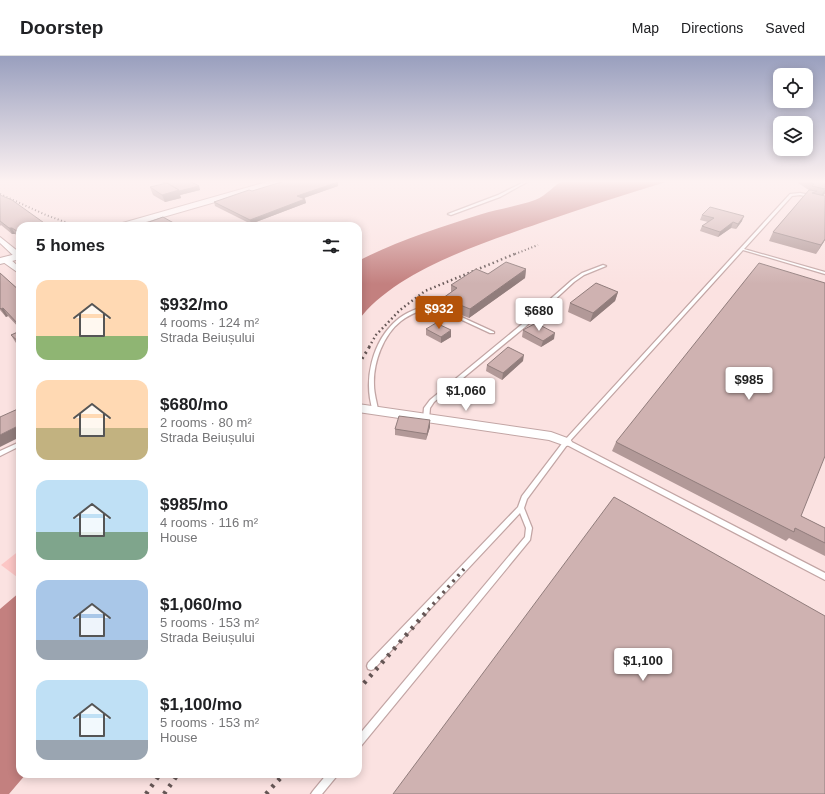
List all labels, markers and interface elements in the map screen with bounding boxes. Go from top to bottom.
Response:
text: Doorstep [20,17,103,38]
text: Map [632,20,659,36]
text: Directions [681,20,743,36]
text: Saved [765,20,805,36]
map controls [773,68,813,156]
button: locate [773,68,813,108]
button: layers [773,116,813,156]
icon: filters [320,235,342,257]
text: 5 homes [36,236,105,255]
text: $932/mo [160,295,228,314]
icon: home [68,296,116,344]
pin: $932 [415,296,463,330]
pin: $680 [515,298,563,332]
text: $932 [425,301,453,316]
text: $680 [525,303,553,318]
text: 4 rooms · 124 m² [160,315,259,330]
text: Strada Beiușului [160,330,255,345]
pin: $985 [725,367,773,401]
text: $985 [735,372,763,387]
pin: $1,060 [433,378,499,412]
text: $1,060 [446,383,486,398]
text: $680/mo [160,395,228,414]
icon: home [68,396,116,444]
text: 2 rooms · 80 m² [160,415,252,430]
text: Strada Beiușului [160,430,255,445]
text: $985/mo [160,495,228,514]
icon: home [68,496,116,544]
text: 4 rooms · 116 m² [160,515,258,530]
text: House [160,530,198,545]
text: $1,060/mo [160,595,242,614]
icon: home [68,596,116,644]
text: 5 rooms · 153 m² [160,615,259,630]
text: Strada Beiușului [160,630,255,645]
pin: $1,100 [610,648,676,682]
text: $1,100 [623,653,663,668]
text: $1,100/mo [160,695,242,714]
icon: home [68,696,116,744]
text: 5 rooms · 153 m² [160,715,259,730]
text: House [160,730,198,745]

